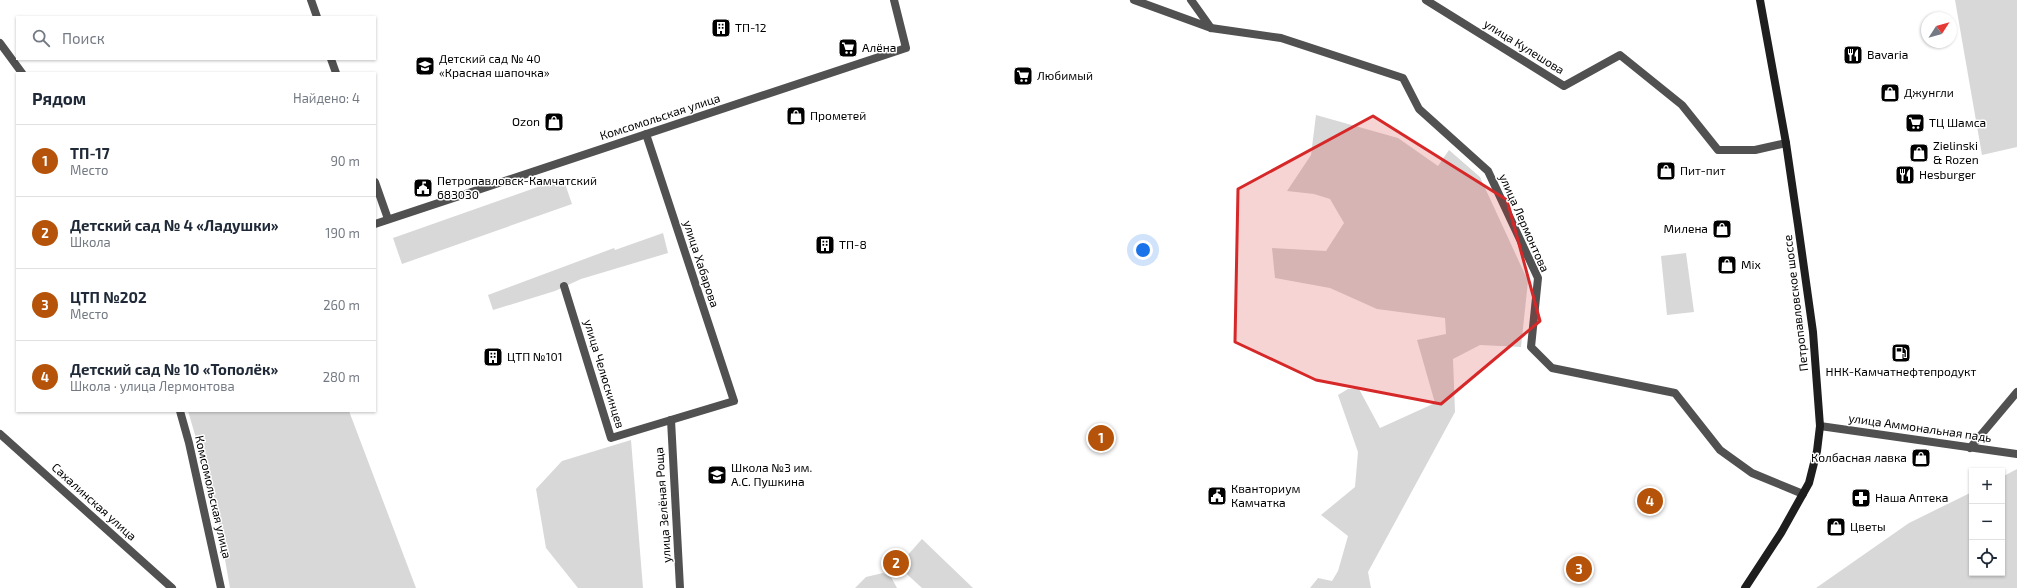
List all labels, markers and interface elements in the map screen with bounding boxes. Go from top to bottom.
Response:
north arrow [1921,12,1957,48]
search box [16,16,376,60]
street label: улица Кулешова [1481,16,1567,77]
building icon: ТП-12 [710,17,732,39]
place label: ТП-12 [735,20,767,34]
icon: search [30,27,52,49]
text: Поиск [62,29,105,47]
supermarket icon: Алёна [837,37,859,59]
place label: Алёна [862,40,896,54]
restaurant icon: Bavaria [1842,44,1864,66]
place label: Bavaria [1867,47,1908,61]
place label: Детский сад № 40 «Красная шапочка» [439,51,550,79]
school or university icon: Детский сад № 40 «Красная шапочка» [414,55,436,77]
supermarket icon: Любимый [1012,65,1034,87]
place label: Любимый [1037,68,1093,82]
shop icon: Джунгли [1879,82,1901,104]
place label: Джунгли [1904,85,1954,100]
text: Рядом [32,88,86,108]
text: Найдено: 4 [293,90,360,106]
street label: Комсомольская улица [598,90,722,143]
shop icon: Прометей [785,105,807,127]
place label: Прометей [810,108,866,122]
shop icon: Ozon [543,111,565,133]
supermarket icon: ТЦ Шамса [1904,112,1926,134]
place label: Ozon [512,114,540,128]
place label: ТЦ Шамса [1929,115,1986,129]
place label: Zielinski & Rozen [1933,138,1979,166]
shop icon: Zielinski & Rozen [1908,142,1930,164]
text: ТП-17 [70,144,110,162]
text: 1 [42,153,48,169]
text: 90 m [330,153,360,169]
shop icon: Пит-пит [1655,160,1677,182]
text: Место [70,162,109,178]
place label: Пит-пит [1680,163,1726,177]
restaurant icon: Hesburger [1894,164,1916,186]
place label: Hesburger [1919,167,1976,181]
street label: улица Лермонтова [1496,171,1553,274]
place label: Петропавловск-Камчатский 683030 [437,173,597,201]
public building icon: Петропавловск-Камчатский 683030 [412,177,434,199]
text: Детский сад № 4 «Ладушки» [70,216,279,234]
street label: улица Хабарова [680,218,723,309]
shop icon: Милена [1711,218,1733,240]
place label: Милена [1664,221,1708,235]
text: 2 [41,225,49,241]
text: 190 m [325,225,360,241]
text: Школа [70,234,111,250]
building icon: ТП-8 [814,234,836,256]
street label: Петропавловское шоссе [1780,234,1810,372]
place label: ТП-8 [839,237,867,251]
your location [1133,240,1153,260]
shop icon: Mix [1716,254,1738,276]
place label: Mix [1741,257,1762,271]
text: ЦТП №202 [70,288,147,306]
text: 3 [41,297,49,313]
text: 260 m [323,297,360,313]
text: Место [70,306,109,322]
street label: улица Челюскинцев [581,318,628,430]
fuel station icon: ННК-Камчатнефтепродукт [1890,342,1912,364]
building icon: ЦТП №101 [482,346,504,368]
place label: ЦТП №101 [507,349,562,363]
text: Детский сад № 10 «Тополёк» [70,360,278,378]
place label: ННК-Камчатнефтепродукт [1826,364,1976,379]
text: 4 [41,369,49,385]
text: 280 m [323,369,360,385]
text: Школа · улица Лермонтова [70,378,235,394]
street label: улица Аммональная падь [1847,410,1993,445]
pin: 1 [1088,423,1114,453]
street label: Комсомольская улица [192,434,235,560]
street label: улица Зелёная Роща [651,447,674,563]
shop icon: Колбасная лавка [1910,447,1932,469]
place label: Колбасная лавка [1811,450,1907,464]
street label: Сахалинская улица [49,460,140,544]
place label: Школа №3 им. А.С. Пушкина [731,460,812,489]
school or university icon: Школа №3 им. А.С. Пушкина [706,464,728,486]
map controls [1969,468,2005,576]
button: + [1969,468,2005,504]
place label: Кванториум Камчатка [1231,481,1301,509]
public building icon: Кванториум Камчатка [1206,485,1228,507]
pin: 4 [1637,486,1663,516]
pharmacy icon: Наша Аптека [1850,487,1872,509]
place label: Наша Аптека [1875,490,1948,504]
button: − [1969,504,2005,540]
shop icon: Цветы [1825,516,1847,538]
place label: Цветы [1850,519,1886,533]
button: locate [1969,540,2005,576]
pin: 2 [883,548,909,578]
pin: 3 [1566,554,1592,584]

